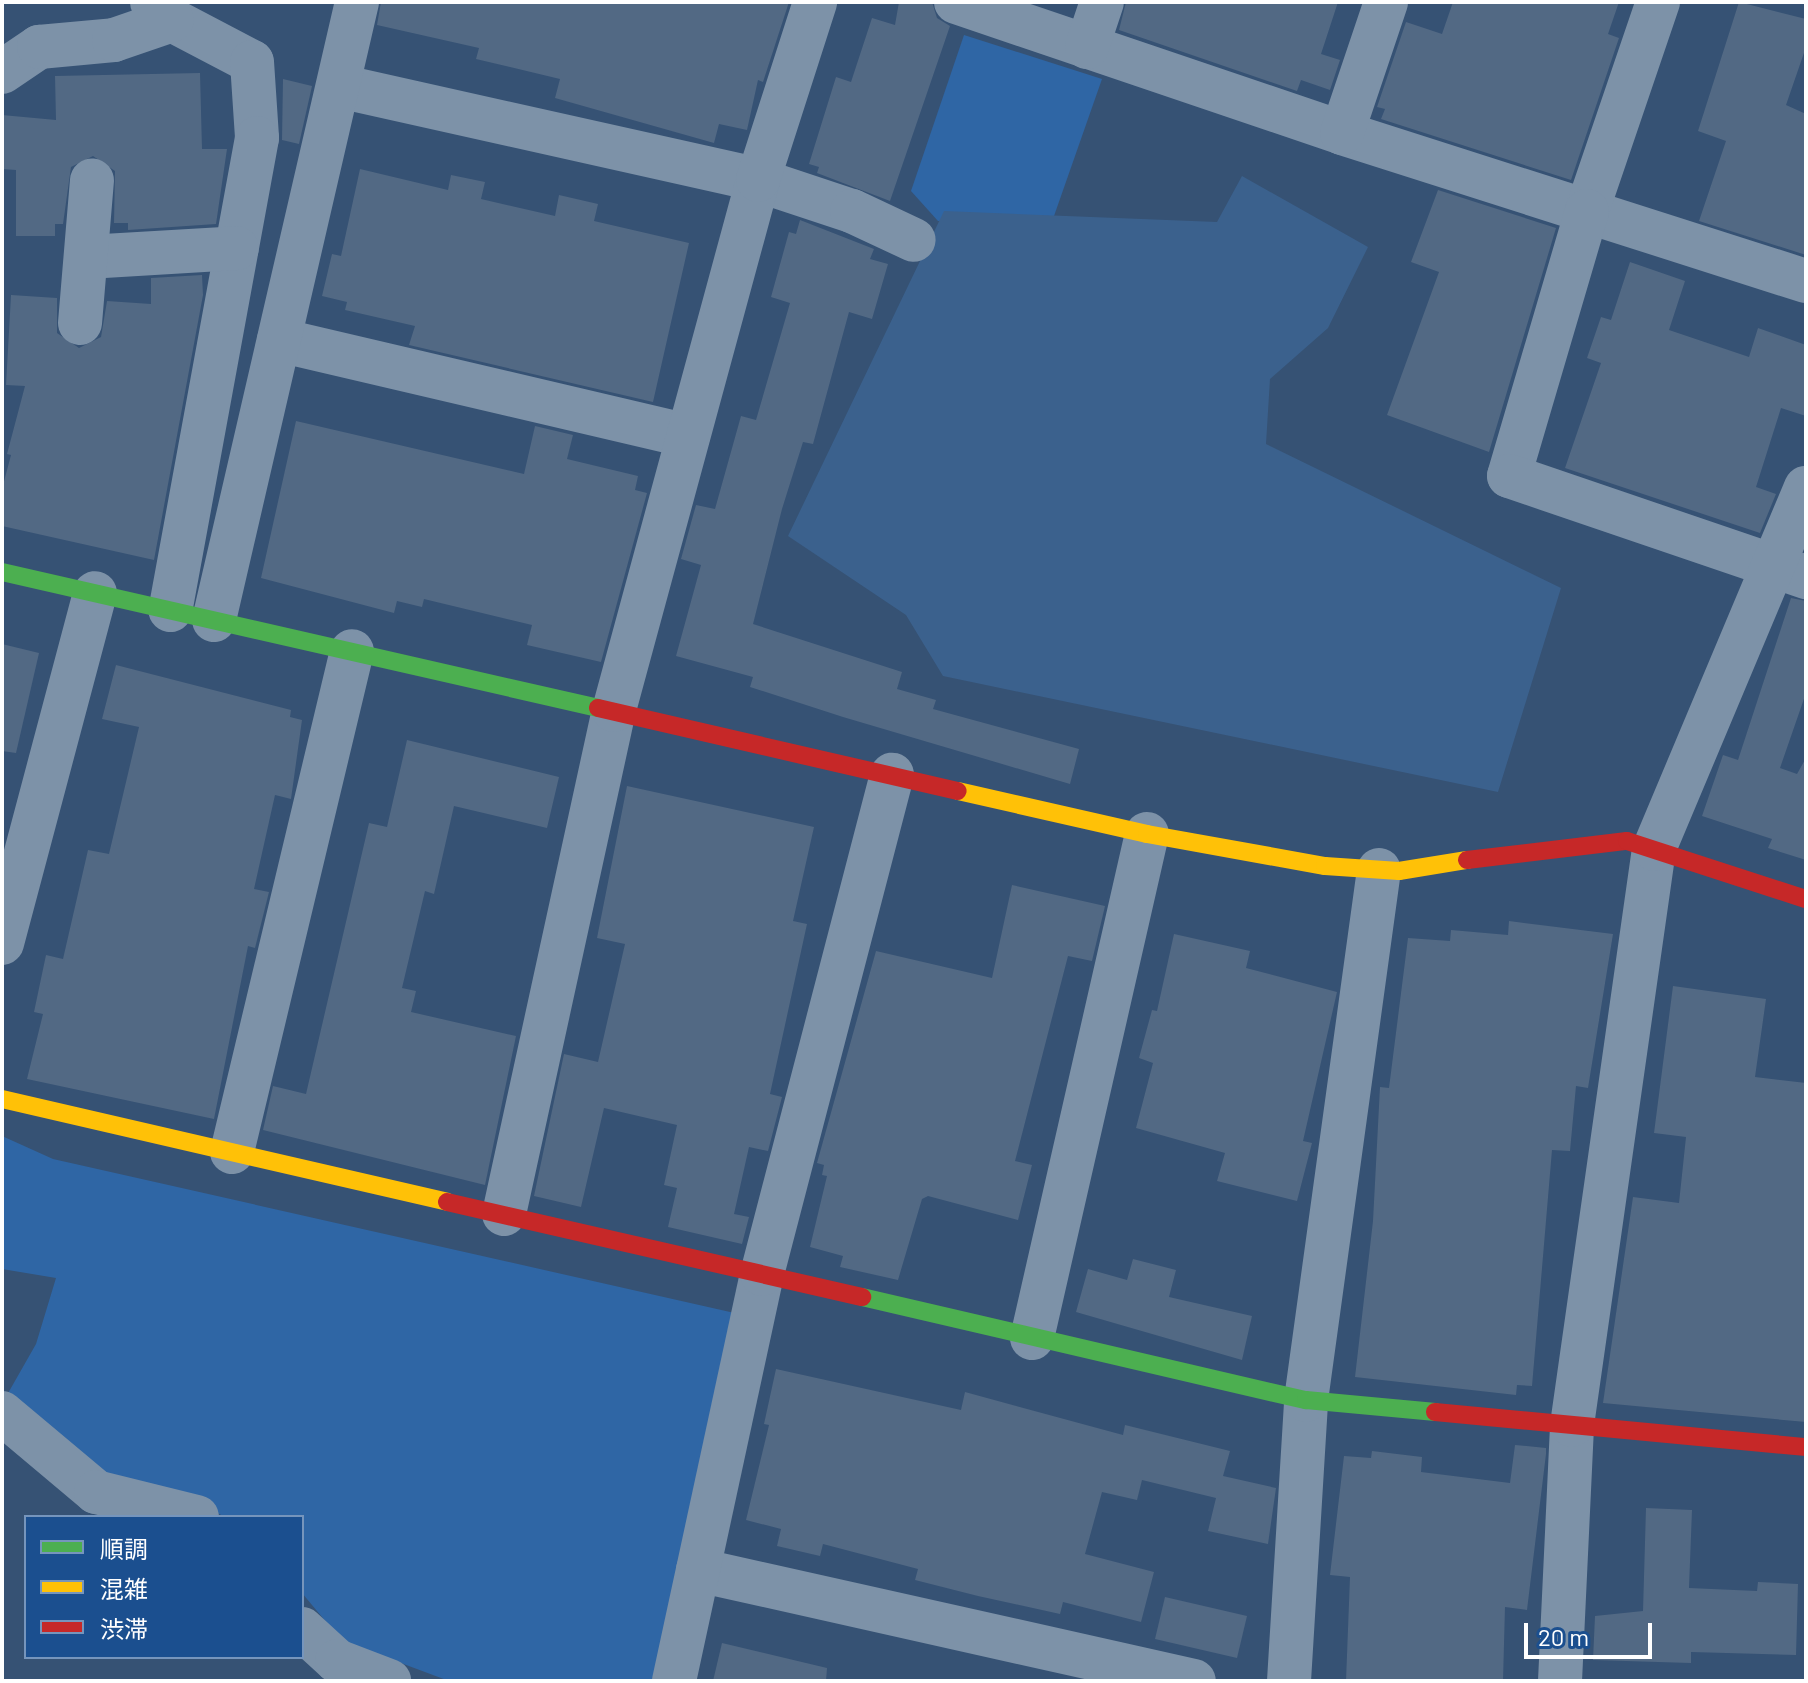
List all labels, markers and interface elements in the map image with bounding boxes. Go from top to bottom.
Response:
legend [24,1515,304,1659]
text: 順調 [100,1534,148,1563]
text: 混雑 [100,1574,148,1603]
scale bar [1528,1607,1656,1657]
text: 渋滞 [100,1614,148,1643]
text: 20 m [1538,1622,1589,1651]

